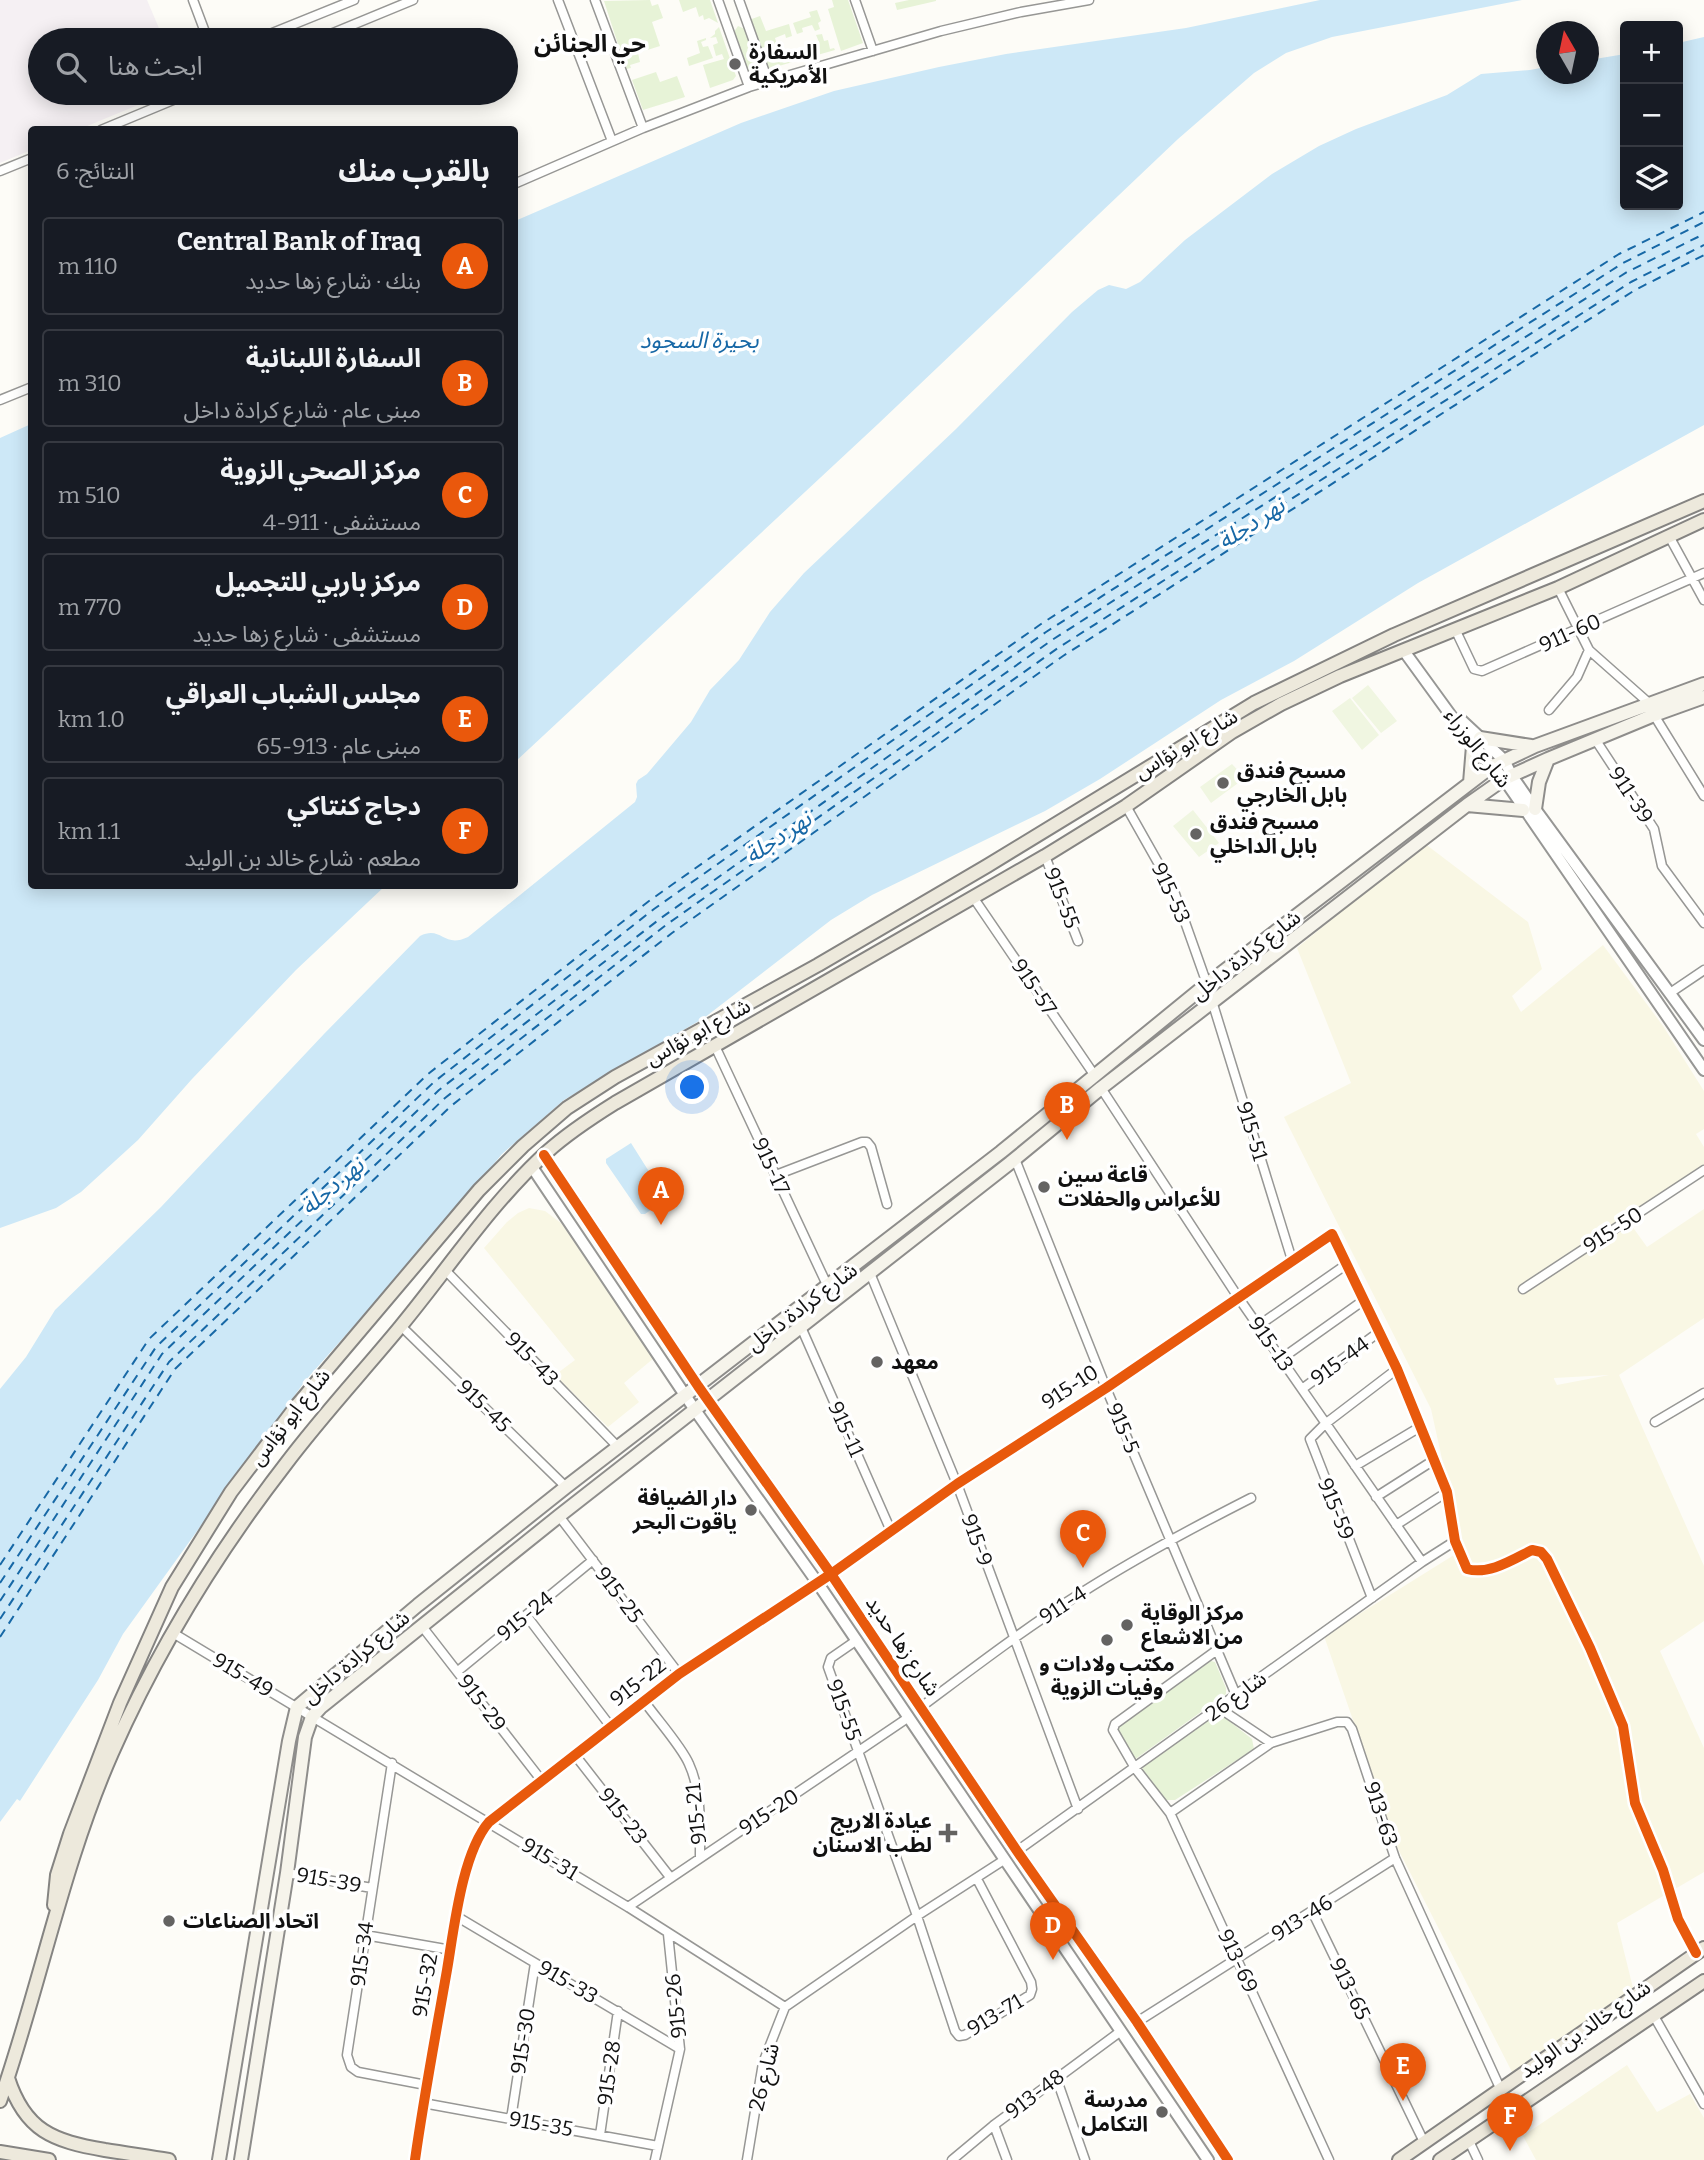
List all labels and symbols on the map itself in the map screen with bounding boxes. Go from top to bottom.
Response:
north arrow [1536,21,1599,84]
district label: حي الجنائن [534,30,646,64]
place label: السفارة الأمريكية [749,39,828,89]
marker: السفارة الأمريكية [727,56,743,72]
water label: بحيرة السجود [640,326,759,354]
water label: نهر دجلة [1212,490,1291,555]
street label: 911-60 [1535,608,1605,658]
street label: شارع ابو نؤاس [1130,703,1243,787]
street label: شارع الوزراء [1437,703,1517,794]
place label: مسبح فندق بابل الخارجي [1237,758,1348,812]
street label: 911-39 [1603,762,1659,828]
marker: مسبح فندق بابل الخارجي [1215,775,1231,791]
water label: نهر دجلة [739,804,818,869]
place label: مسبح فندق بابل الداخلي [1210,809,1319,863]
marker: مسبح فندق بابل الداخلي [1188,826,1204,842]
street label: 915-53 [1146,859,1196,927]
street label: 915-55 [1039,864,1085,932]
street label: شارع كرادة داخل [1186,904,1307,1007]
street label: 915-57 [1006,954,1062,1020]
street label: شارع ابو نؤاس [641,993,756,1073]
your location [675,1070,709,1104]
pin: B [1044,1082,1090,1140]
street label: 915-51 [1231,1098,1273,1164]
street label: 915-17 [747,1133,796,1199]
water label: نهر دجلة [295,1150,371,1221]
place label: قاعة سين للأعراس والحفلات [1058,1162,1221,1212]
pin: A [638,1167,684,1225]
marker: قاعة سين للأعراس والحفلات [1036,1179,1052,1195]
street label: 915-50 [1578,1201,1648,1259]
street label: شارع كرادة داخل [741,1257,864,1359]
street label: 915-13 [1243,1311,1299,1377]
street label: 915-43 [500,1326,564,1392]
street label: 915-44 [1306,1331,1374,1391]
place label: معهد [891,1349,939,1375]
marker: معهد [869,1354,885,1370]
street label: 915-10 [1037,1359,1103,1415]
street label: شارع ابو نؤاس [244,1363,337,1472]
street label: 915-45 [452,1374,516,1438]
street label: 915-11 [822,1397,870,1461]
street label: 915-5 [1101,1399,1145,1457]
street label: 915-59 [1312,1474,1360,1544]
place label: دار الضيافة ياقوت البحر [632,1485,737,1535]
marker: دار الضيافة ياقوت البحر [743,1502,759,1518]
street label: 915-9 [956,1510,998,1570]
pin: C [1060,1510,1106,1568]
street label: 915-25 [589,1562,649,1628]
street label: 911-4 [1034,1580,1092,1630]
street label: 915-24 [492,1585,558,1647]
street label: شارع زها حديد [858,1591,946,1702]
place label: مركز الوقاية من الاشعاع [1141,1600,1244,1652]
street label: شارع كرادة داخل [297,1605,416,1711]
marker: مركز الوقاية من الاشعاع [1119,1617,1135,1633]
marker: مكتب ولادات و وفيات الزوية [1099,1632,1115,1648]
street label: 915-49 [208,1647,278,1703]
place label: مكتب ولادات و وفيات الزوية [1039,1651,1175,1701]
street label: 915-22 [605,1652,671,1712]
street label: شارع 26 [1200,1665,1273,1728]
street label: 915-29 [452,1669,512,1737]
street label: 915-55 [821,1676,867,1744]
street label: 913-63 [1358,1778,1404,1850]
street label: 915-23 [593,1782,653,1850]
street label: 915-21 [680,1782,712,1846]
street label: 915-20 [734,1783,804,1841]
place label: عيادة الاريج لطب الاسنان [813,1808,932,1858]
marker: عيادة الاريج لطب الاسنان [938,1823,958,1843]
street label: 915-31 [517,1832,584,1886]
street label: 915-39 [294,1862,364,1898]
street label: 913-46 [1267,1889,1337,1947]
pin: D [1030,1902,1076,1960]
place label: اتحاد الصناعات [183,1908,319,1934]
marker: اتحاد الصناعات [161,1913,177,1929]
street label: 915-34 [345,1920,379,1988]
street label: 913-69 [1212,1925,1264,1997]
street label: 915-32 [407,1951,443,2019]
street label: 913-65 [1324,1954,1376,2024]
street label: 915-33 [533,1955,603,2009]
street label: 915-26 [660,1972,692,2040]
street label: شارع خالد بن الوليد [1514,1974,1657,2086]
street label: 913-71 [962,1988,1028,2042]
street label: 915-30 [505,2006,541,2076]
street label: 915-28 [592,2039,626,2107]
street label: شارع 26 [743,2040,787,2114]
pin: E [1380,2043,1426,2101]
street label: 913-48 [1000,2063,1070,2125]
place label: مدرسة التكامل [1081,2087,1148,2137]
pin: F [1487,2093,1533,2151]
marker: مدرسة التكامل [1154,2104,1170,2120]
street label: 915-35 [507,2106,575,2142]

